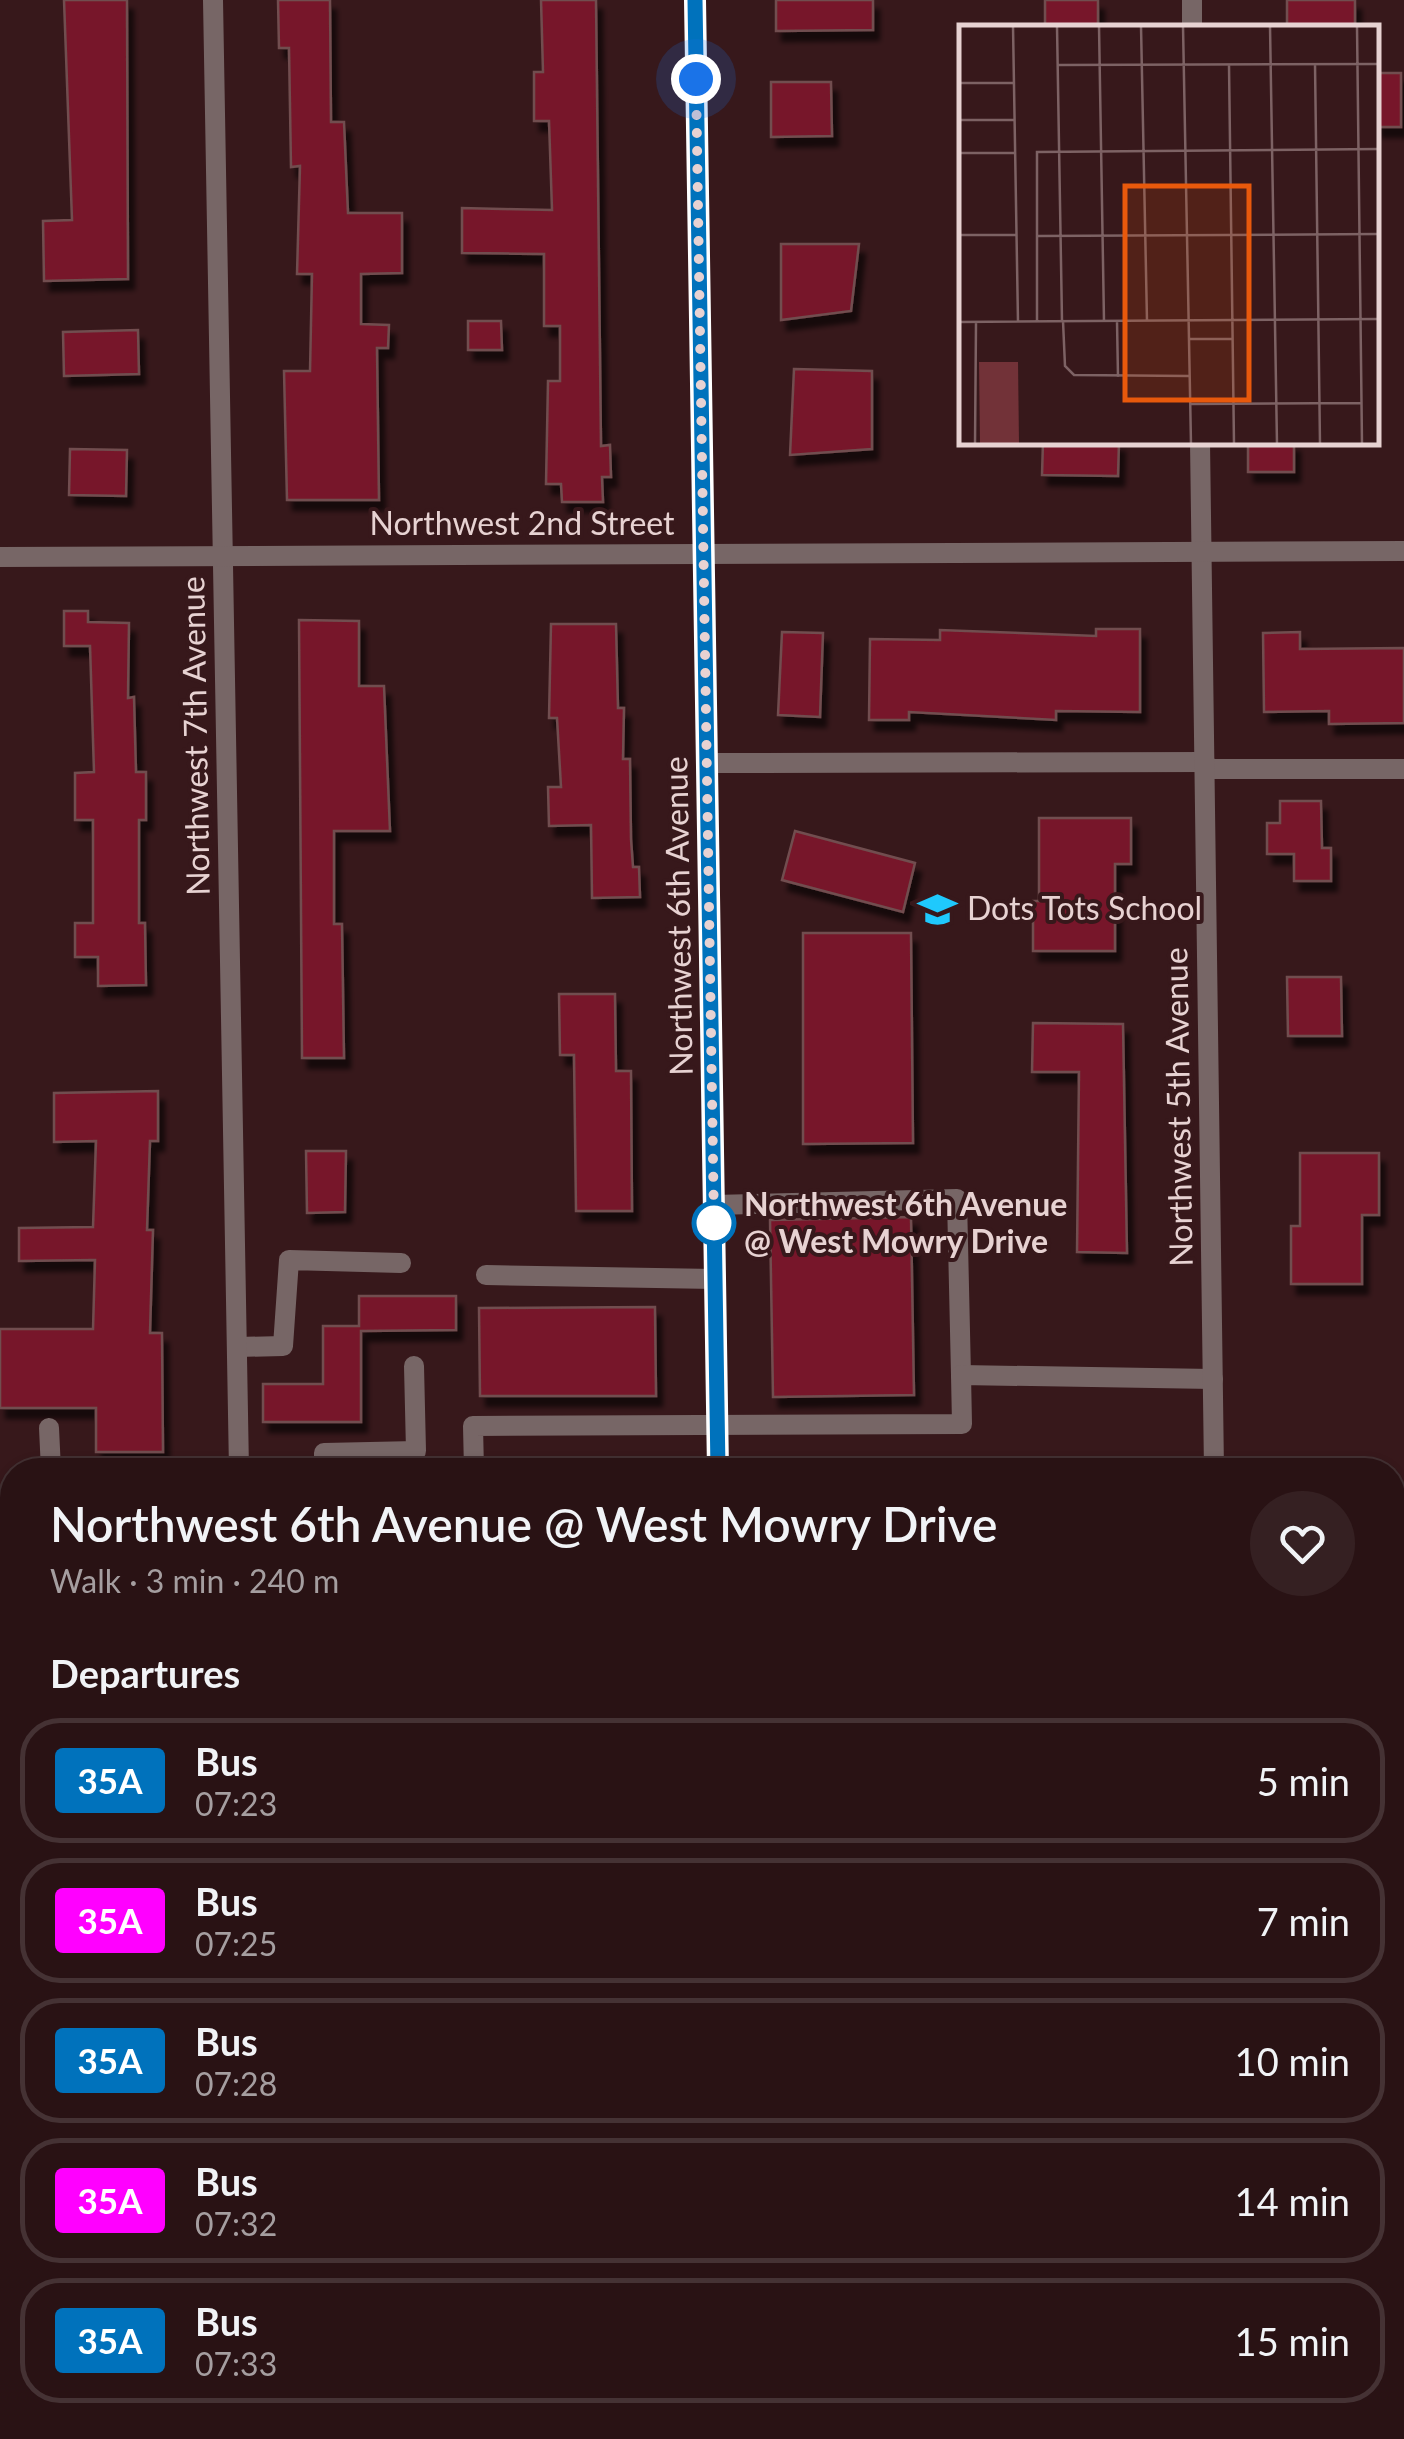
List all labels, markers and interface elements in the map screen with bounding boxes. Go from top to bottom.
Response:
inset map [959,25,1379,445]
your location [671,54,721,104]
street label: Northwest 2nd Street [369,503,675,542]
street label: Northwest 7th Avenue [172,576,217,896]
street label: Northwest 6th Avenue [655,756,700,1076]
school or university icon: Dots Tots School [916,888,958,930]
place label: Dots Tots School [967,888,1202,927]
street label: Northwest 5th Avenue [1155,947,1200,1267]
place label: Northwest 6th Avenue @ West Mowry Drive [744,1184,1067,1260]
marker: Northwest 6th Avenue @ West Mowry Drive [693,1202,735,1244]
button: heart [1250,1491,1355,1596]
text: Northwest 6th Avenue @ West Mowry Drive [50,1495,997,1552]
text: Walk · 3 min · 240 m [50,1561,339,1600]
text: Departures [50,1650,240,1696]
text: Bus [195,1738,258,1784]
text: 5 min [1257,1758,1350,1804]
text: 35A [78,1759,142,1801]
text: 07:23 [195,1784,277,1823]
text: Bus [195,1878,258,1924]
text: 7 min [1257,1898,1350,1944]
text: 35A [78,1899,142,1941]
text: 07:25 [195,1924,277,1963]
text: Bus [195,2018,258,2064]
text: 10 min [1235,2038,1350,2084]
text: 35A [78,2039,142,2081]
text: 07:28 [195,2064,277,2103]
text: Bus [195,2158,258,2204]
text: 14 min [1235,2178,1350,2224]
text: 35A [78,2179,142,2221]
text: 07:32 [195,2204,277,2243]
text: Bus [195,2298,258,2344]
text: 15 min [1235,2318,1350,2364]
text: 35A [78,2319,142,2361]
text: 07:33 [195,2344,277,2383]

